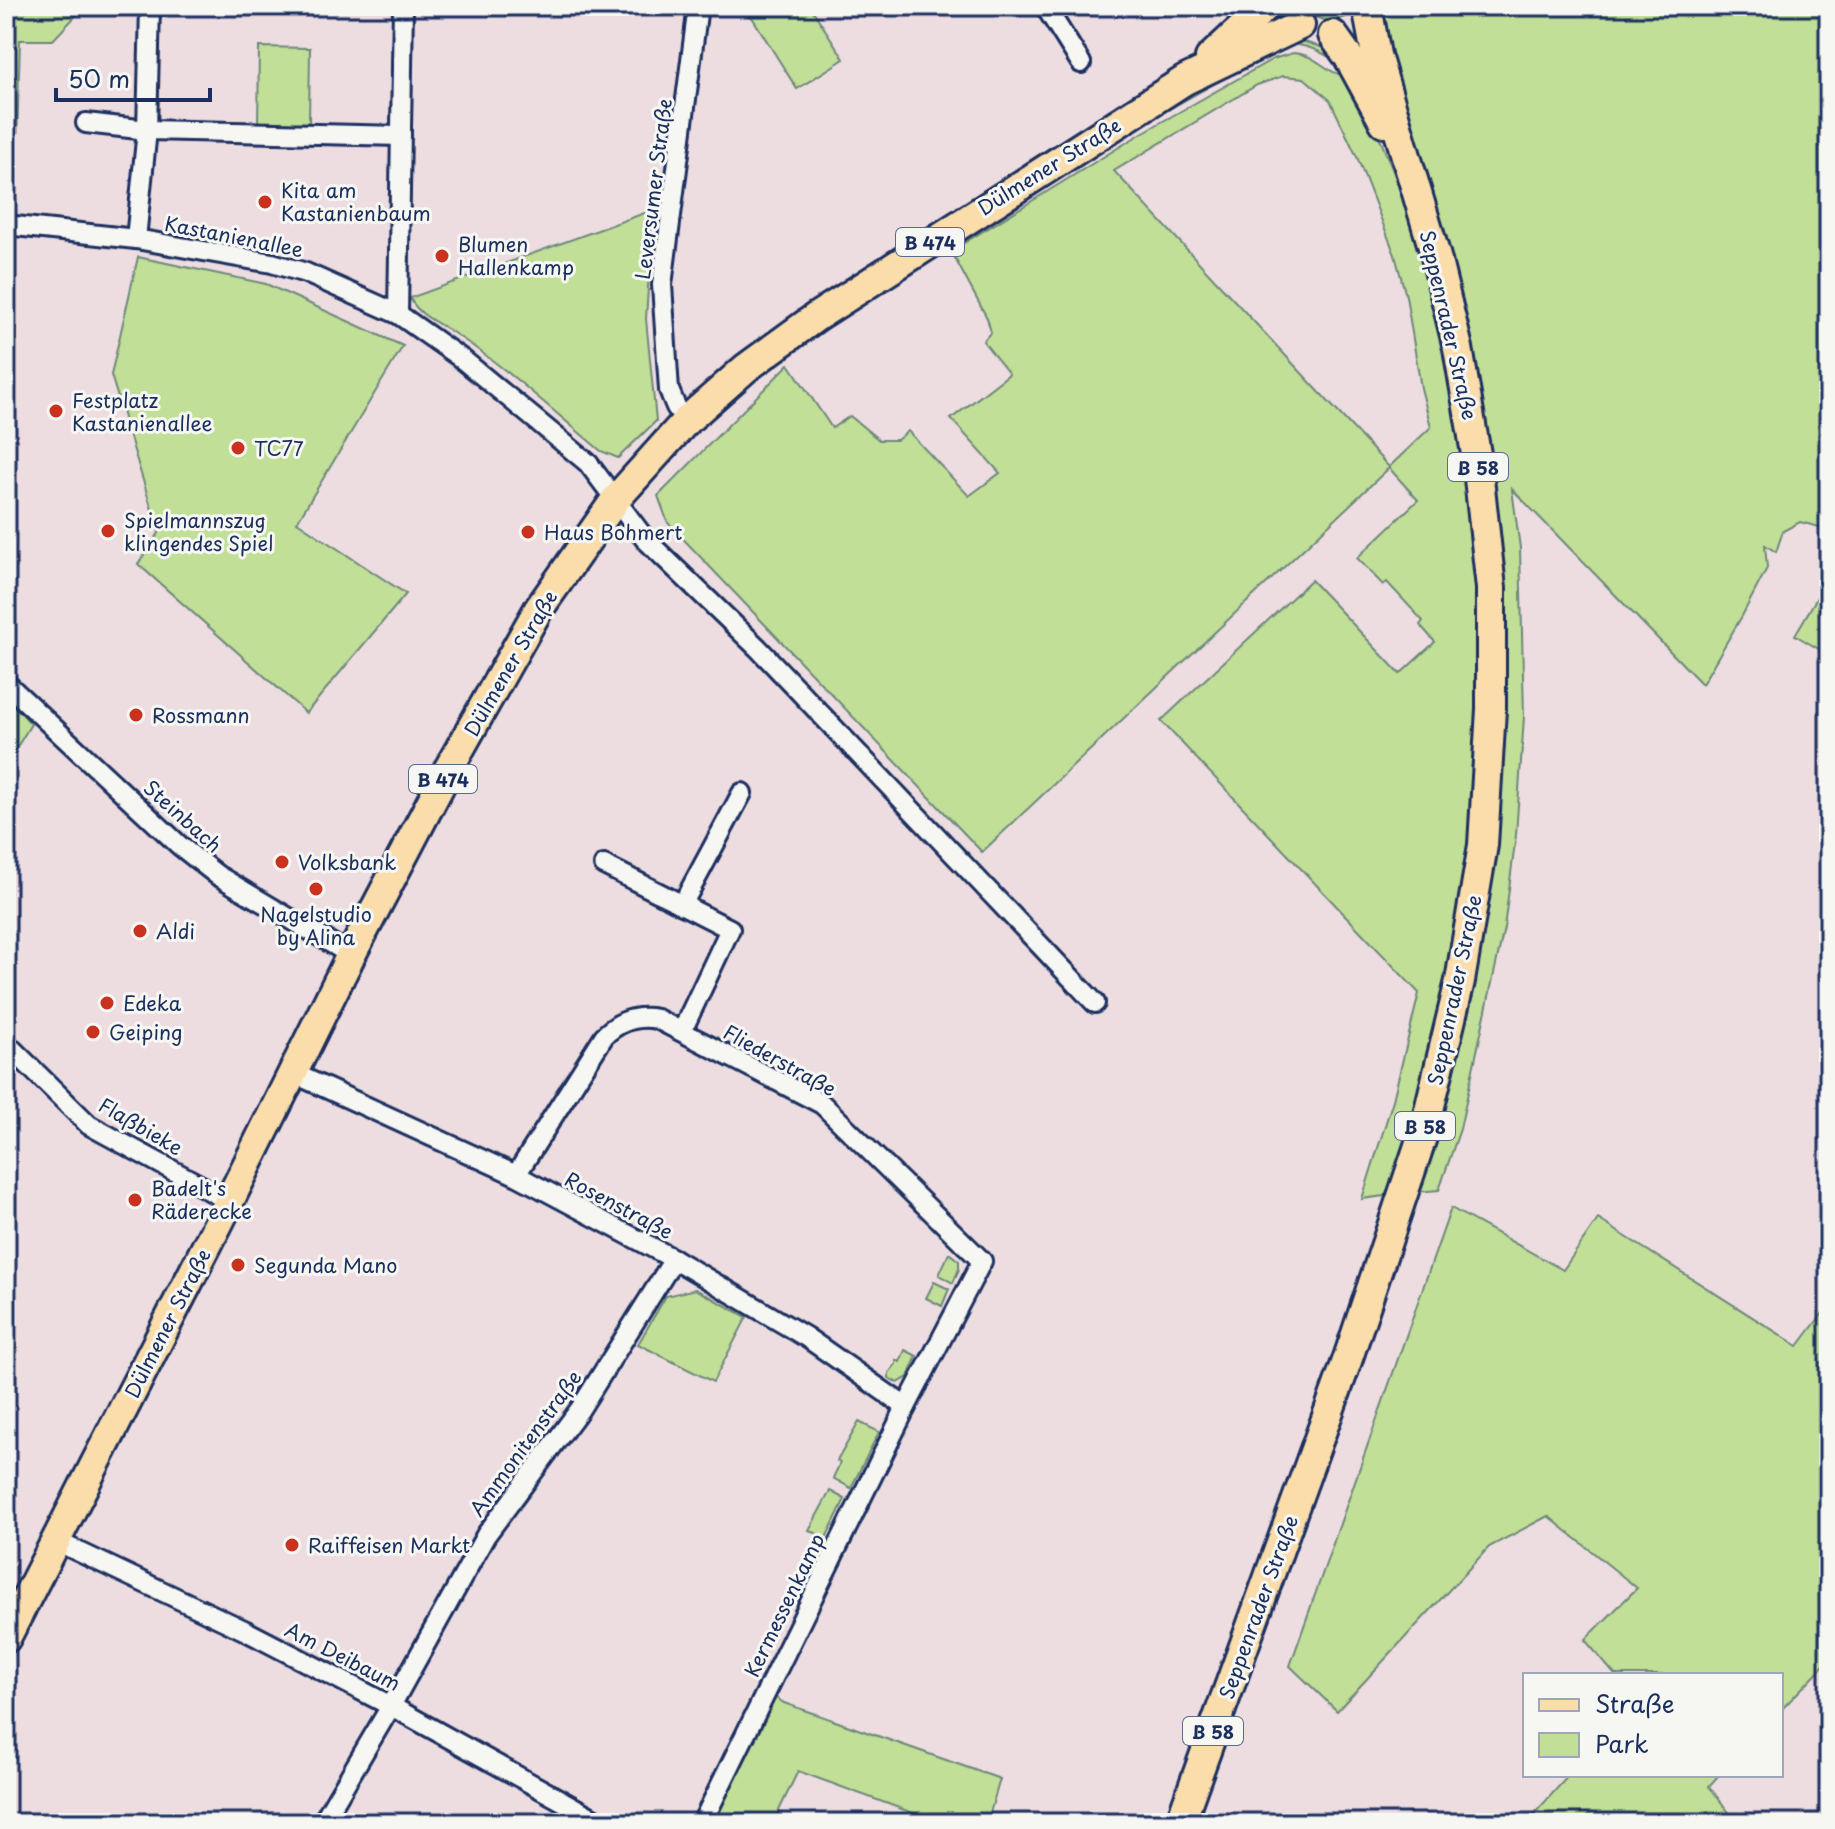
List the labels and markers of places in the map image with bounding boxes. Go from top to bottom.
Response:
place label: Kita am Kastanienbaum [281,175,431,228]
marker: Kita am Kastanienbaum [256,193,274,211]
place label: Blumen Hallenkamp [458,229,574,282]
marker: Blumen Hallenkamp [433,247,451,265]
place label: Festplatz Kastanienallee [72,385,212,438]
marker: Festplatz Kastanienallee [47,402,65,420]
place label: TC77 [254,433,304,463]
marker: TC77 [229,439,247,457]
place label: Spielmannszug klingendes Spiel [124,505,273,558]
place label: Haus Bohmert [544,517,683,547]
marker: Spielmannszug klingendes Spiel [99,522,117,540]
marker: Haus Bohmert [519,523,537,541]
place label: Rossmann [152,700,250,730]
marker: Rossmann [127,706,145,724]
place label: Volksbank [298,847,396,877]
marker: Volksbank [273,853,291,871]
marker: Nagelstudio by Alina [307,880,325,898]
place label: Nagelstudio by Alina [260,899,372,952]
place label: Aldi [156,916,195,946]
marker: Aldi [131,922,149,940]
place label: Edeka [123,988,182,1018]
marker: Edeka [98,994,116,1012]
place label: Geiping [109,1017,182,1047]
marker: Geiping [84,1023,102,1041]
place label: Badelt's Räderecke [151,1173,252,1226]
marker: Badelt's Räderecke [126,1191,144,1209]
place label: Segunda Mano [254,1250,397,1280]
marker: Segunda Mano [229,1256,247,1274]
place label: Raiffeisen Markt [308,1530,470,1560]
marker: Raiffeisen Markt [283,1536,301,1554]

